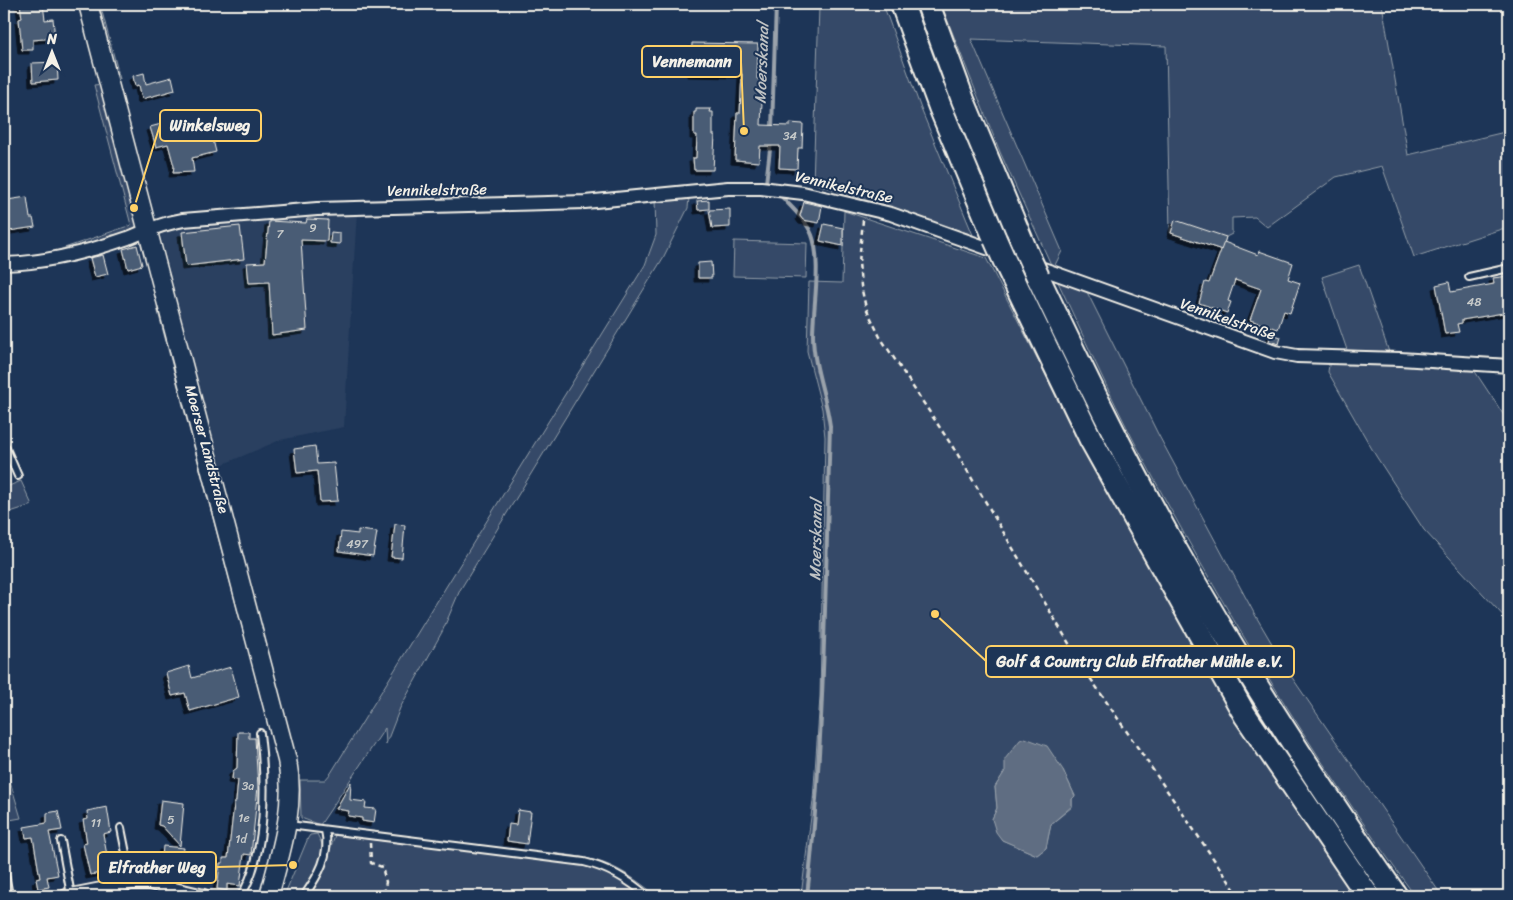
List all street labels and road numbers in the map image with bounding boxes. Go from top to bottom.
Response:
street label: Vennikelstraße [792,163,896,211]
street label: Vennikelstraße [387,176,487,204]
street label: Vennikelstraße [1177,290,1280,348]
street label: Moerser Landstraße [177,382,237,516]

